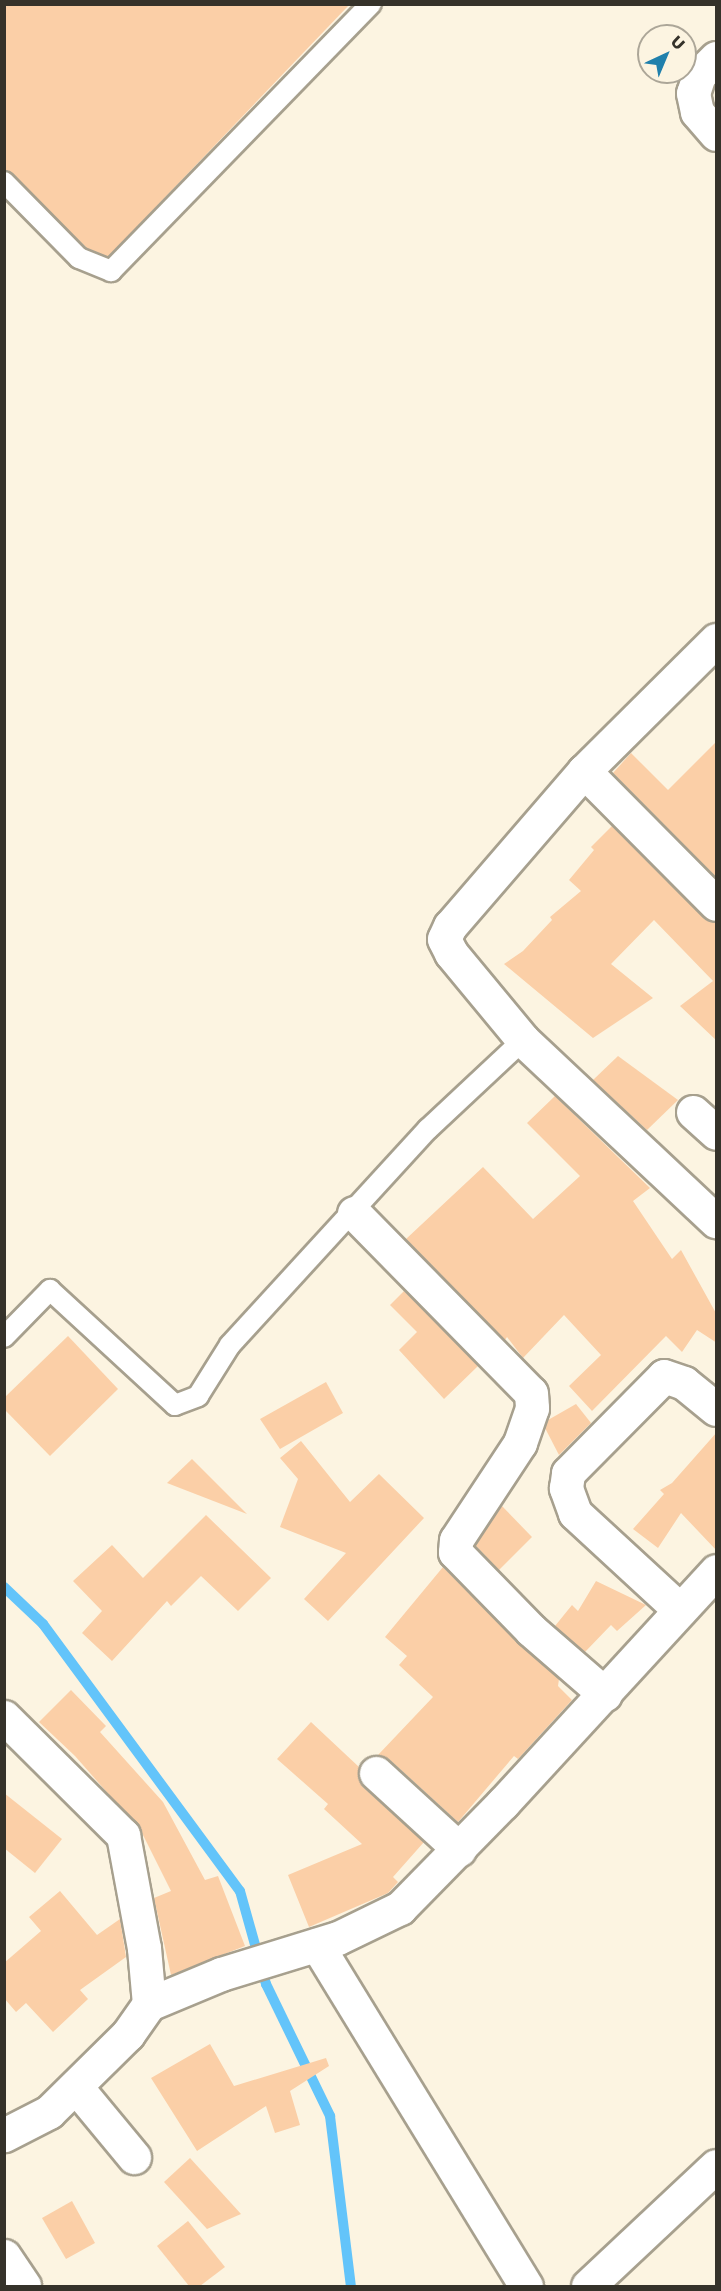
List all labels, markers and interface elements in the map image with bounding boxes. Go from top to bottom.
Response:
north arrow [637,24,697,84]
text: U [667,31,689,54]

